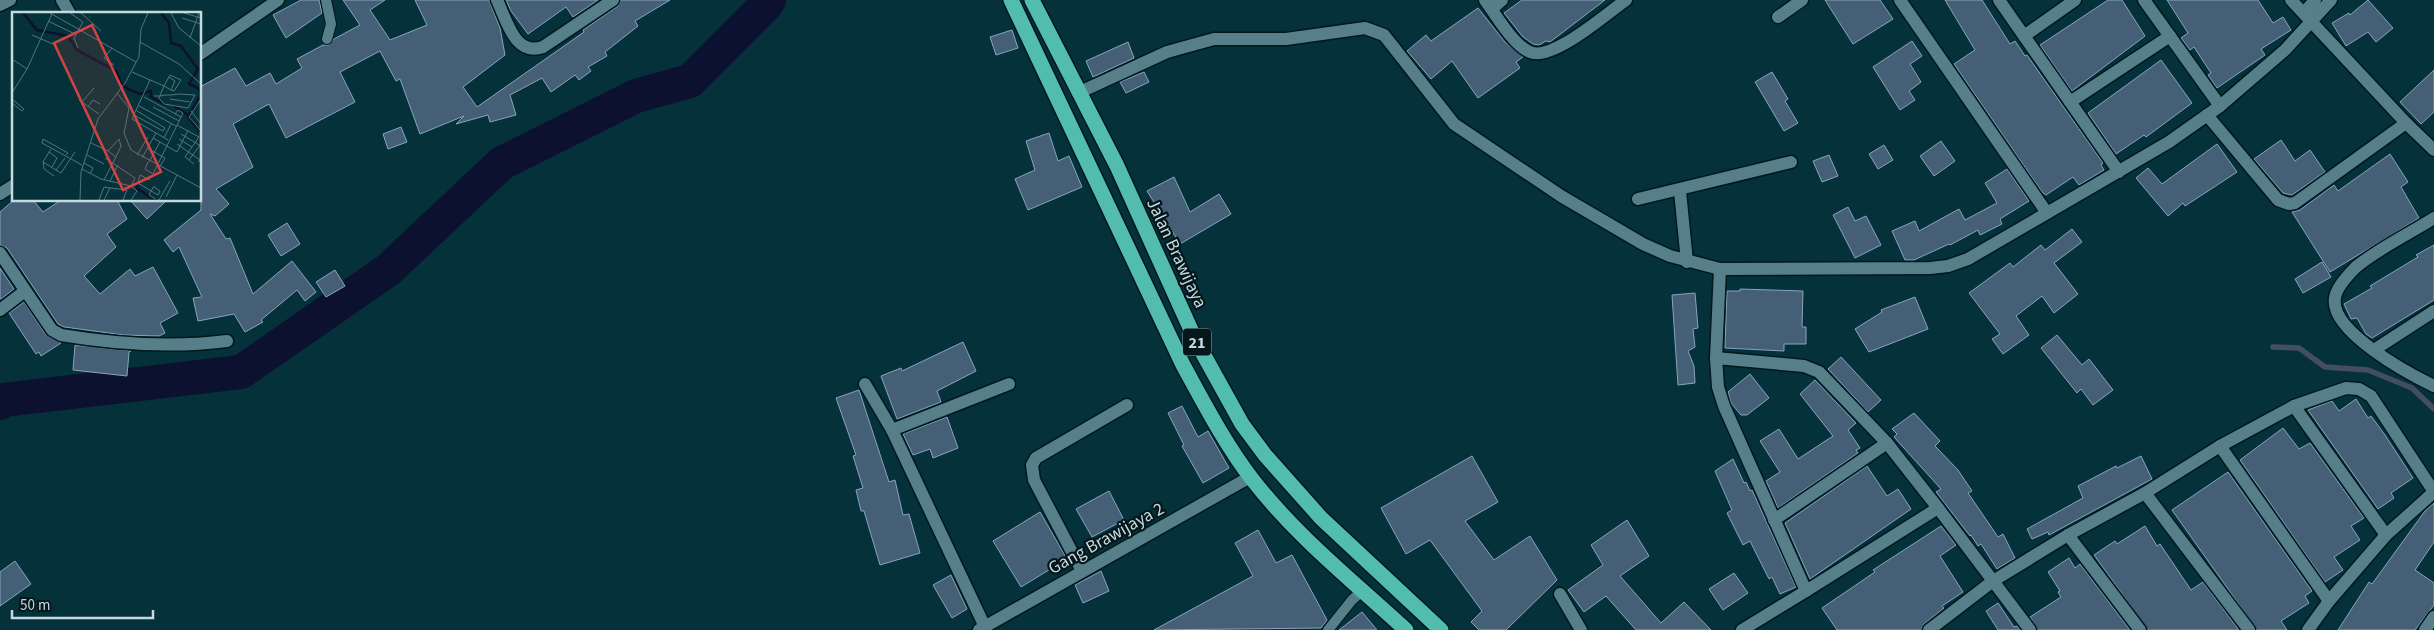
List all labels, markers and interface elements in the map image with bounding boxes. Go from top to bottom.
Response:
inset map [12,12,201,201]
street label: Jalan Brawijaya [1140,194,1213,312]
road number: 21 [1183,328,1211,356]
street label: Gang Brawijaya 2 [1044,496,1169,581]
scale bar [12,588,154,620]
text: 50 m [20,595,50,616]

